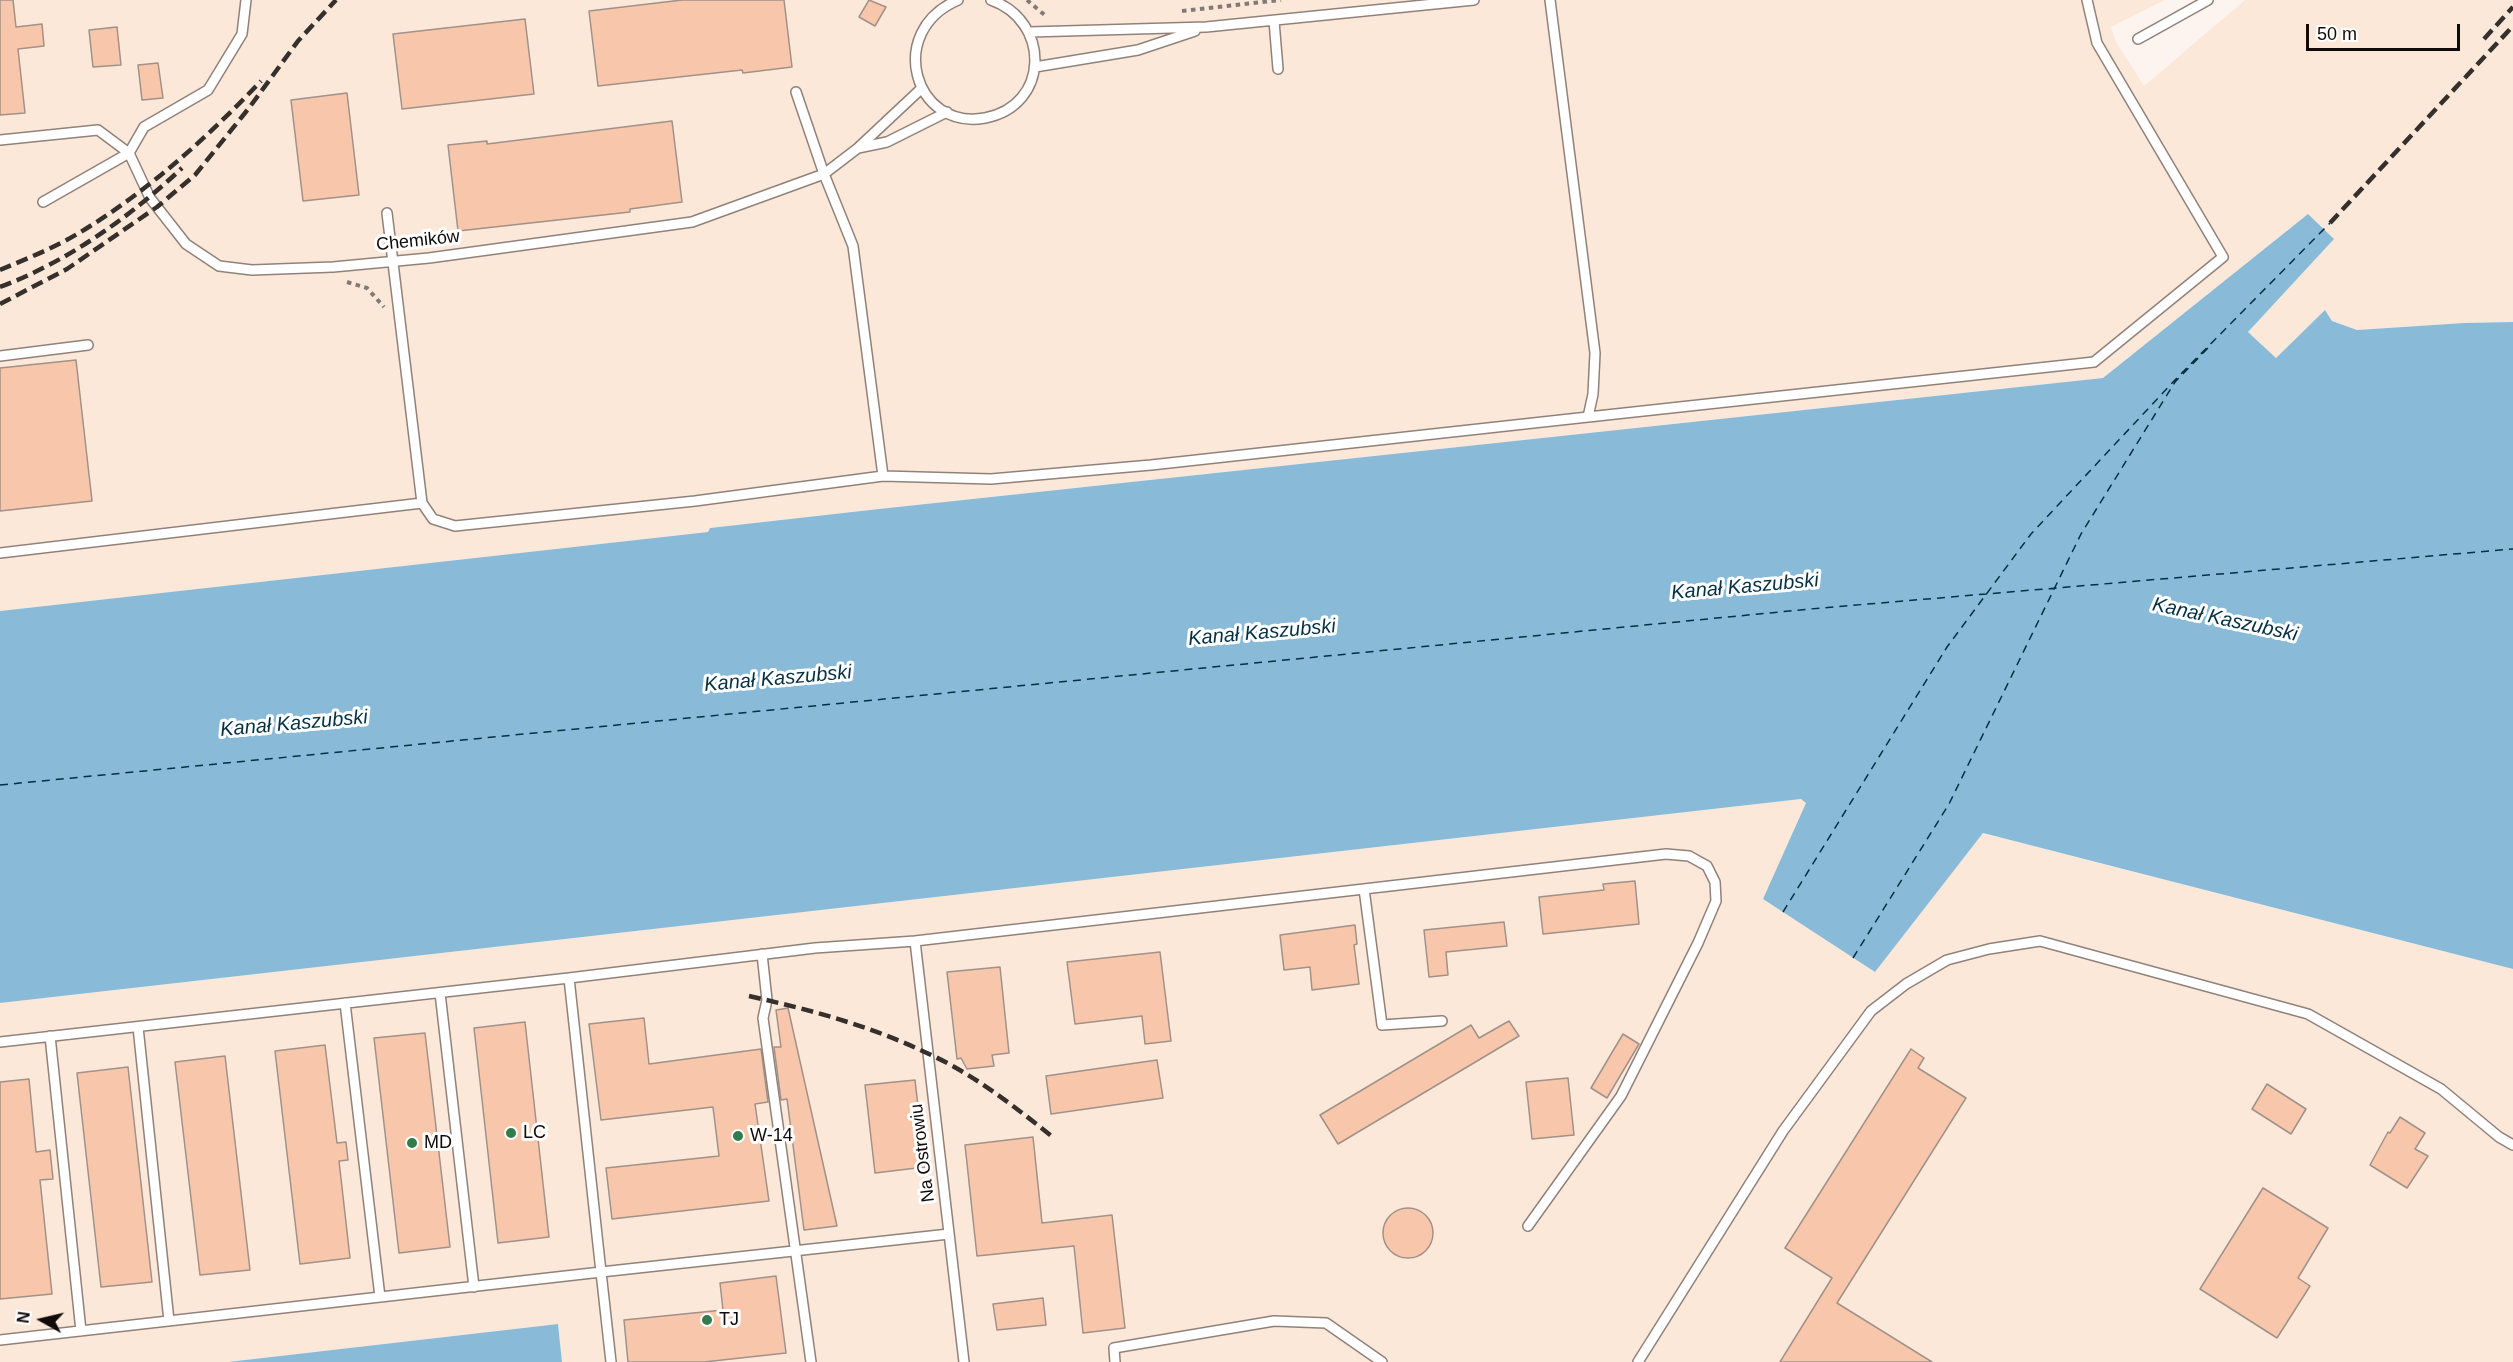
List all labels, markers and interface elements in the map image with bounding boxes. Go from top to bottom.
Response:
scale bar [2309,12,2464,50]
text: 50 m [2317,24,2357,44]
street label: Chemików [375,226,461,256]
water label: Kanał Kaszubski [1670,569,1820,605]
water label: Kanał Kaszubski [2150,593,2300,647]
water label: Kanał Kaszubski [1187,615,1337,651]
water label: Kanał Kaszubski [703,661,853,697]
water label: Kanał Kaszubski [219,706,369,742]
street label: Na Ostrowiu [906,1103,940,1203]
place label: LC [523,1122,546,1144]
place label: W-14 [750,1125,793,1147]
marker: LC [504,1126,518,1140]
marker: W-14 [731,1129,745,1143]
place label: MD [424,1132,452,1154]
marker: MD [405,1136,419,1150]
north arrow [12,1290,72,1350]
place label: TJ [719,1309,739,1331]
text: N [14,1311,33,1324]
marker: TJ [700,1313,714,1327]

